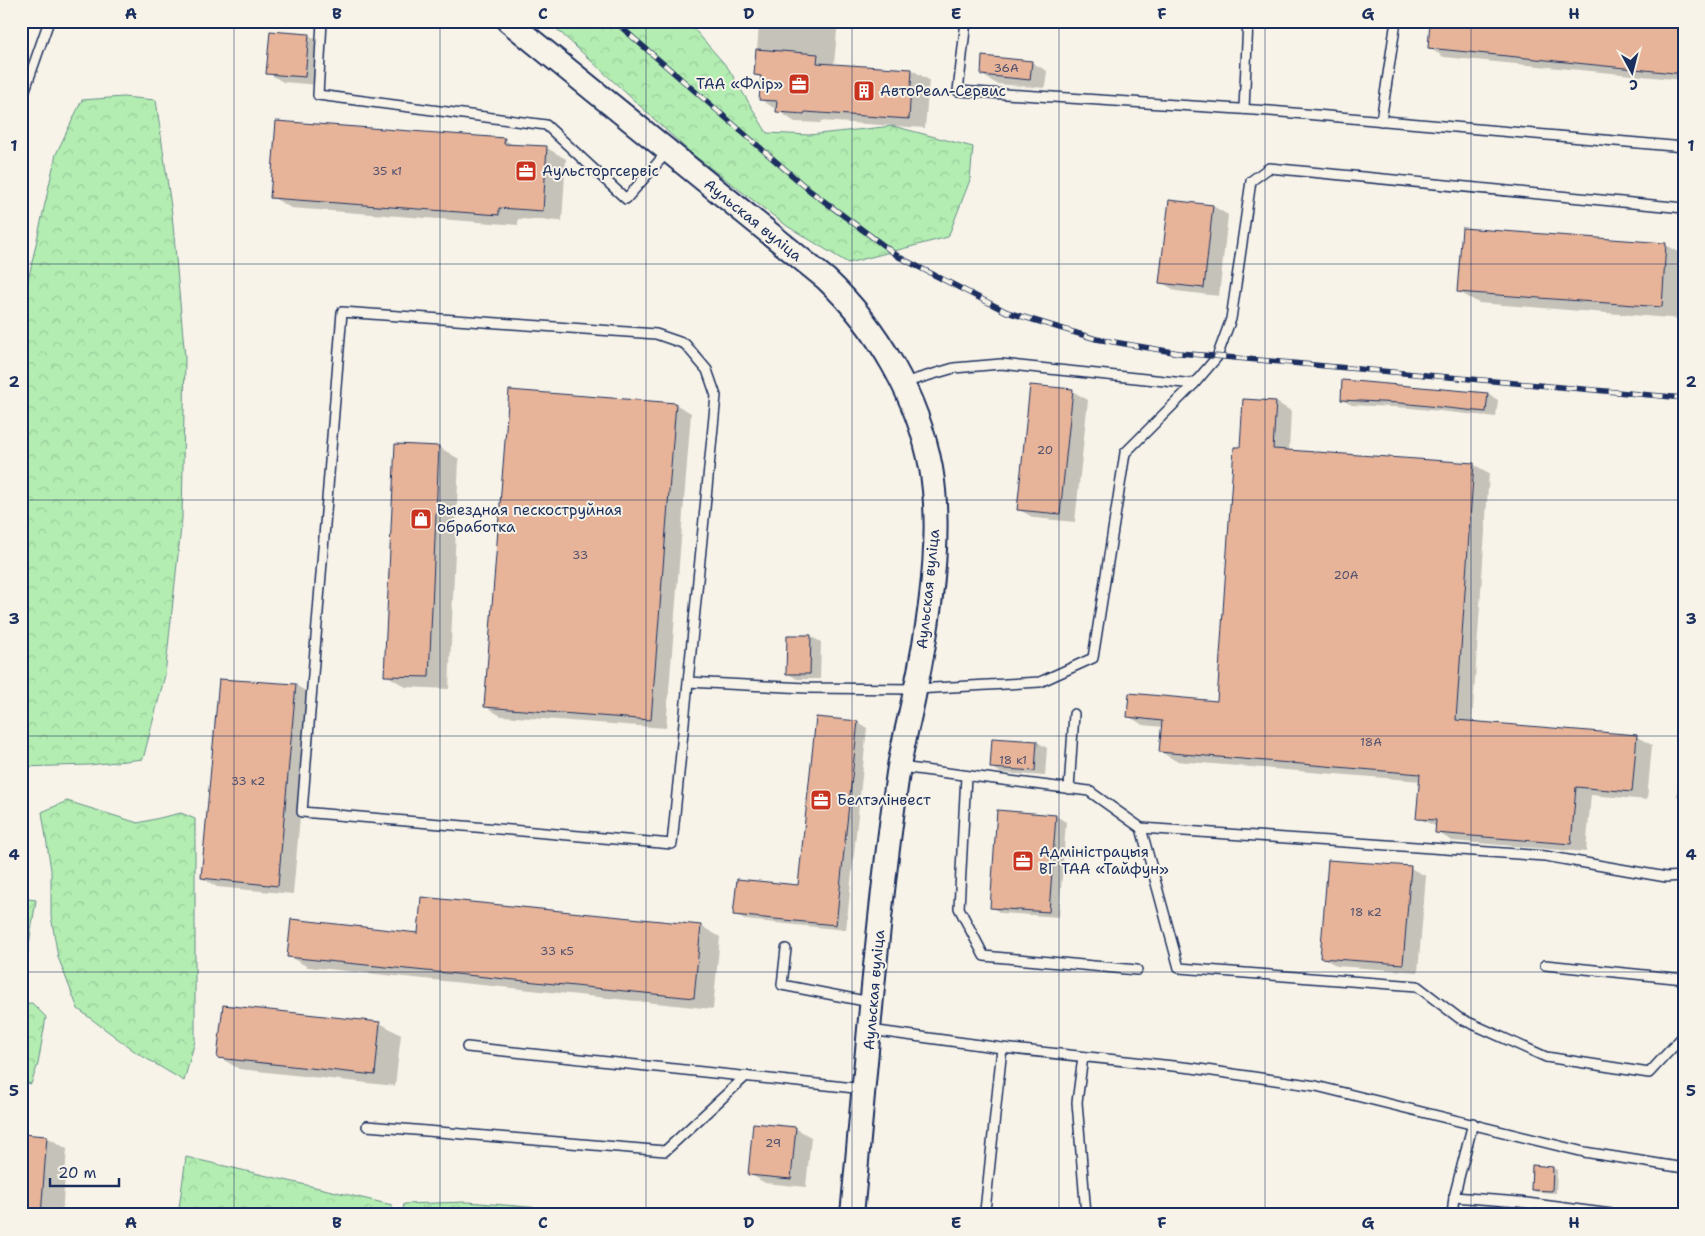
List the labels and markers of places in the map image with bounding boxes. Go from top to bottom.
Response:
office icon: ТАА «Флір» [787,72,811,96]
place label: ТАА «Флір» [696,74,783,94]
building icon: АвтоРеал-Сервис [852,79,876,103]
place label: АвтоРеал-Сервис [880,81,1006,101]
office icon: Аульсторгсервіс [514,159,538,183]
place label: Аульсторгсервіс [542,161,659,181]
place label: Выездная пескоструйная обработка [437,500,622,537]
shop icon: Выездная пескоструйная обработка [409,507,433,531]
office icon: Белтэлінвест [809,788,833,812]
place label: Белтэлінвест [837,790,931,810]
place label: Адміністрацыя ВГ ТАА «Тайфун» [1039,842,1169,879]
office icon: Адміністрацыя ВГ ТАА «Тайфун» [1011,849,1035,873]

